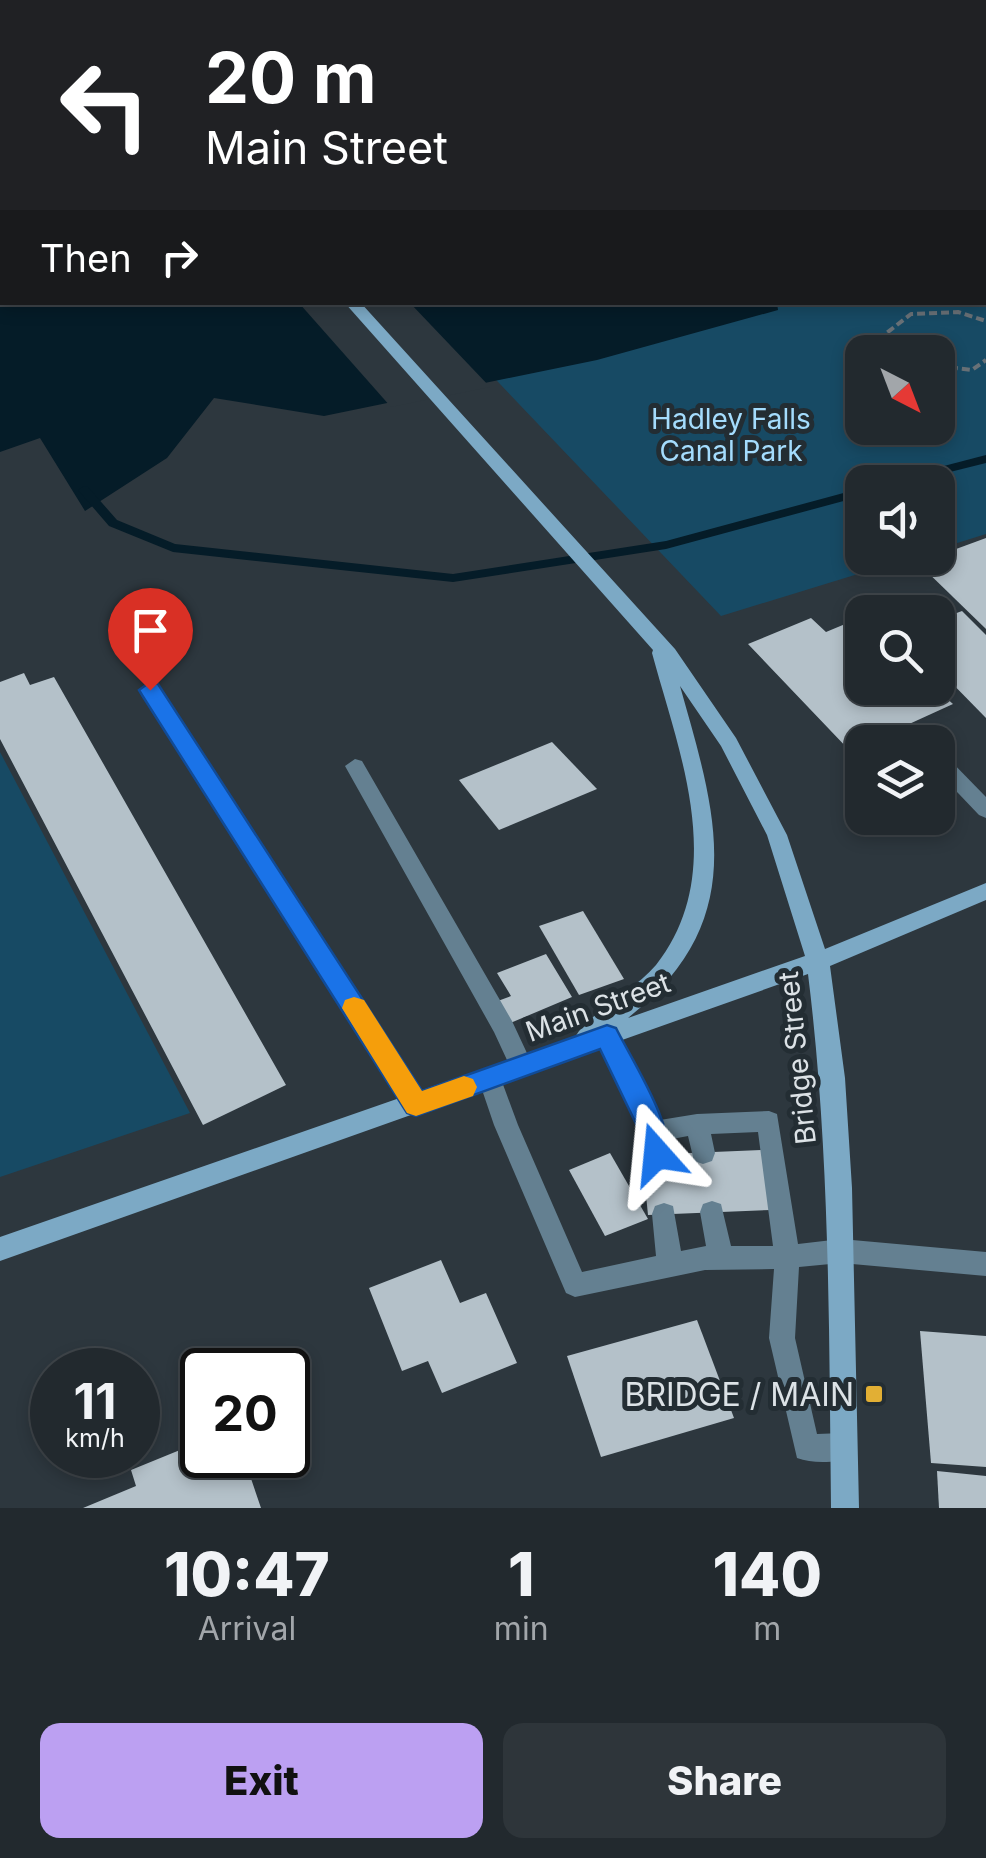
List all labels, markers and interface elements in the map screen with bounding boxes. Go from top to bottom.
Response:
text: 20 m [205,35,377,120]
icon: left [40,40,170,170]
text: Main Street [205,120,448,175]
icon: right [152,230,207,285]
text: Then [40,235,132,281]
north arrow [845,335,955,445]
map controls [845,335,955,835]
park label: Hadley Falls Canal Park [651,402,811,468]
button: sound [845,465,955,575]
pin [108,588,193,691]
button: search [845,595,955,705]
icon: arrive [123,603,178,658]
button: layers [845,725,955,835]
street label: Main Street [521,965,675,1049]
street label: Bridge Street [771,970,823,1146]
position arrow [605,1102,709,1206]
speed limit sign: 20 [180,1348,310,1478]
text: 11 [73,1371,117,1431]
place label: BRIDGE / MAIN [624,1375,854,1414]
marker: BRIDGE / MAIN [863,1383,885,1405]
text: km/h [65,1423,125,1453]
text: 10:47 [164,1538,330,1610]
text: 1 [508,1538,534,1610]
text: 140 [713,1538,822,1610]
text: Arrival [198,1609,296,1648]
text: min [494,1609,549,1648]
text: m [753,1609,781,1648]
button: Exit [40,1723,483,1838]
button: Share [503,1723,946,1838]

